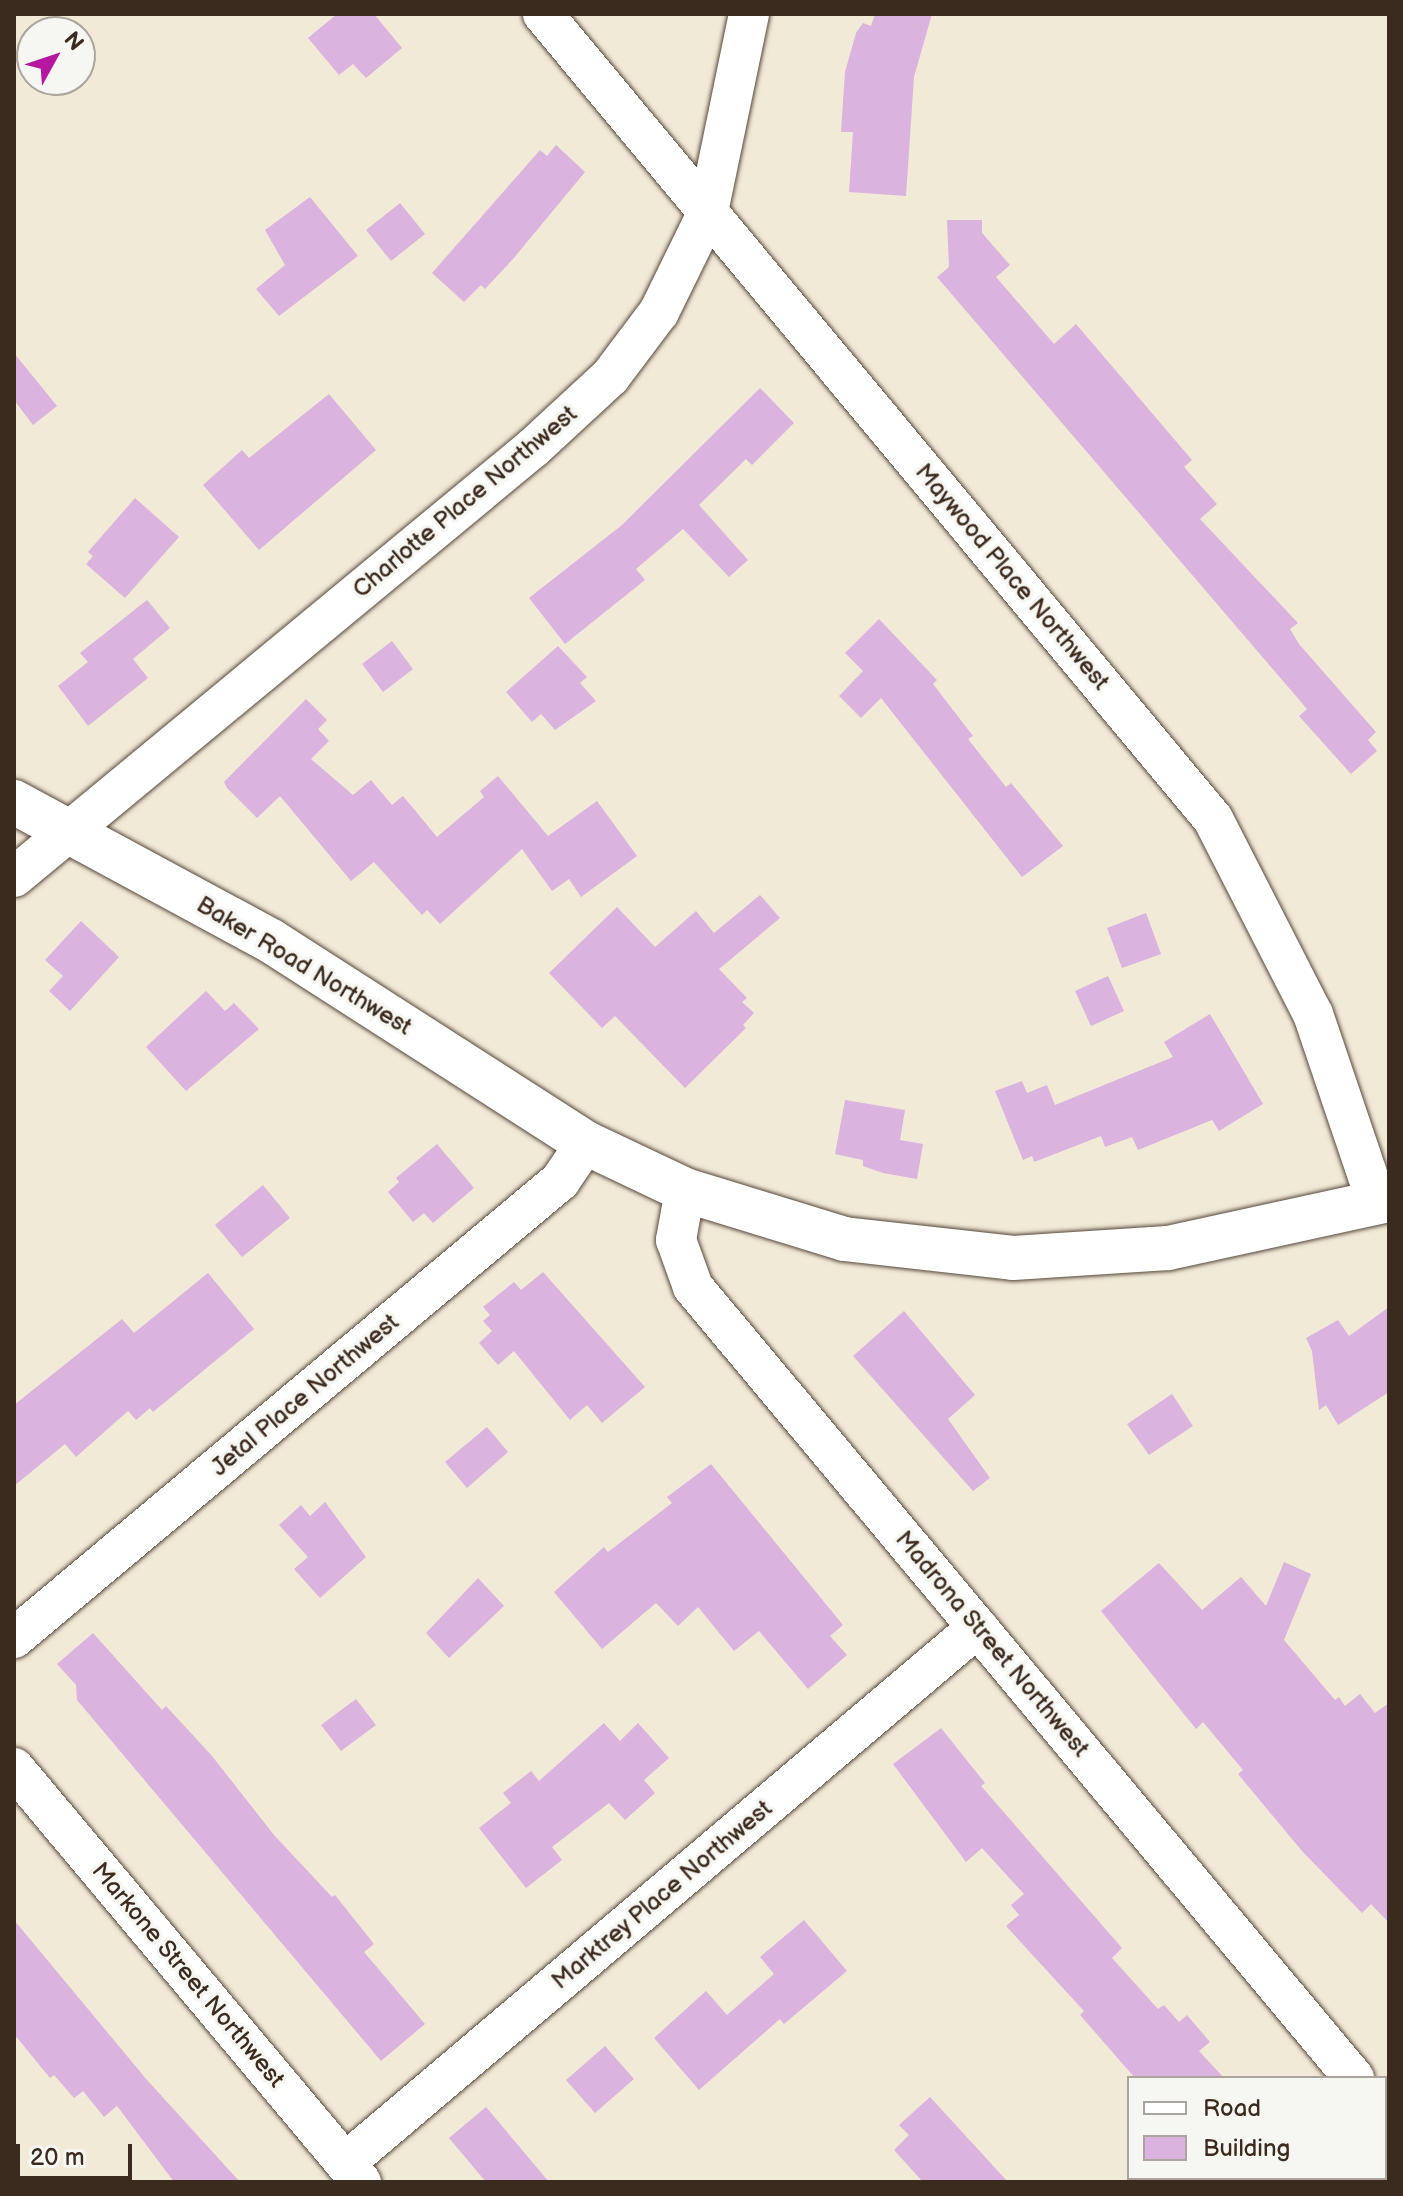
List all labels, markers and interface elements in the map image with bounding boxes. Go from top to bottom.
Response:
north arrow [16,16,96,96]
text: N [58,27,89,57]
street label: Charlotte Place Northwest [347,400,583,604]
street label: Maywood Place Northwest [909,458,1115,696]
street label: Baker Road Northwest [191,890,417,1042]
street label: Jetal Place Northwest [205,1308,405,1482]
street label: Madrona Street Northwest [889,1525,1095,1763]
street label: Marktrey Place Northwest [545,1794,779,1996]
street label: Markone Street Northwest [85,1857,291,2093]
legend [1127,2076,1387,2180]
text: Road [1203,2094,1261,2123]
scale bar [20,2128,136,2178]
text: Building [1203,2134,1290,2163]
text: 20 m [30,2143,85,2172]

